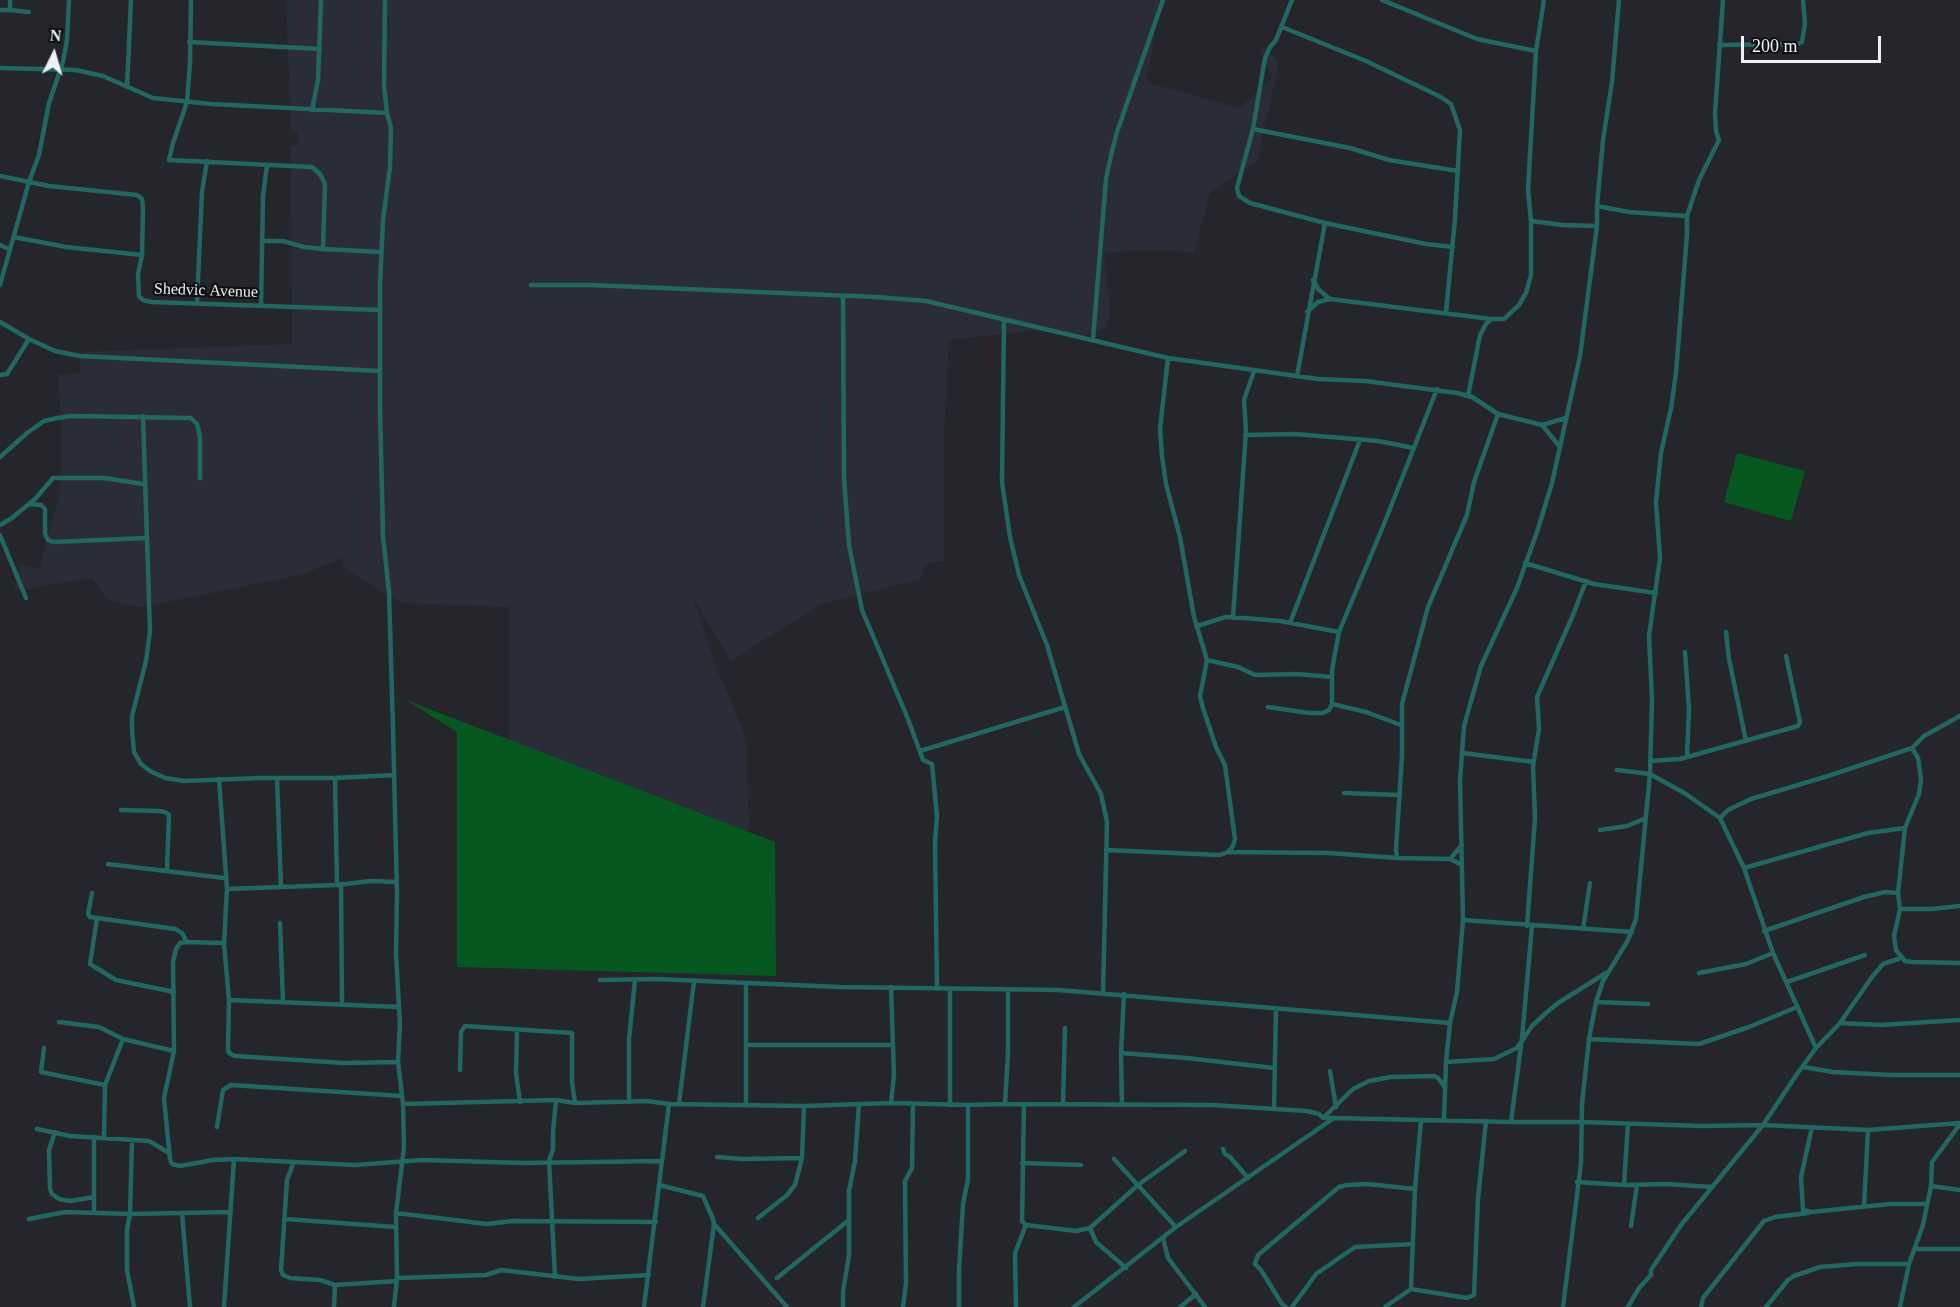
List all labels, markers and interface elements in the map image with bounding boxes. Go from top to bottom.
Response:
north arrow [24,24,84,84]
scale bar [1744,24,1884,62]
text: N [49,27,62,45]
text: 200 m [1752,36,1798,56]
street label: Shedvic Avenue [154,280,258,302]

